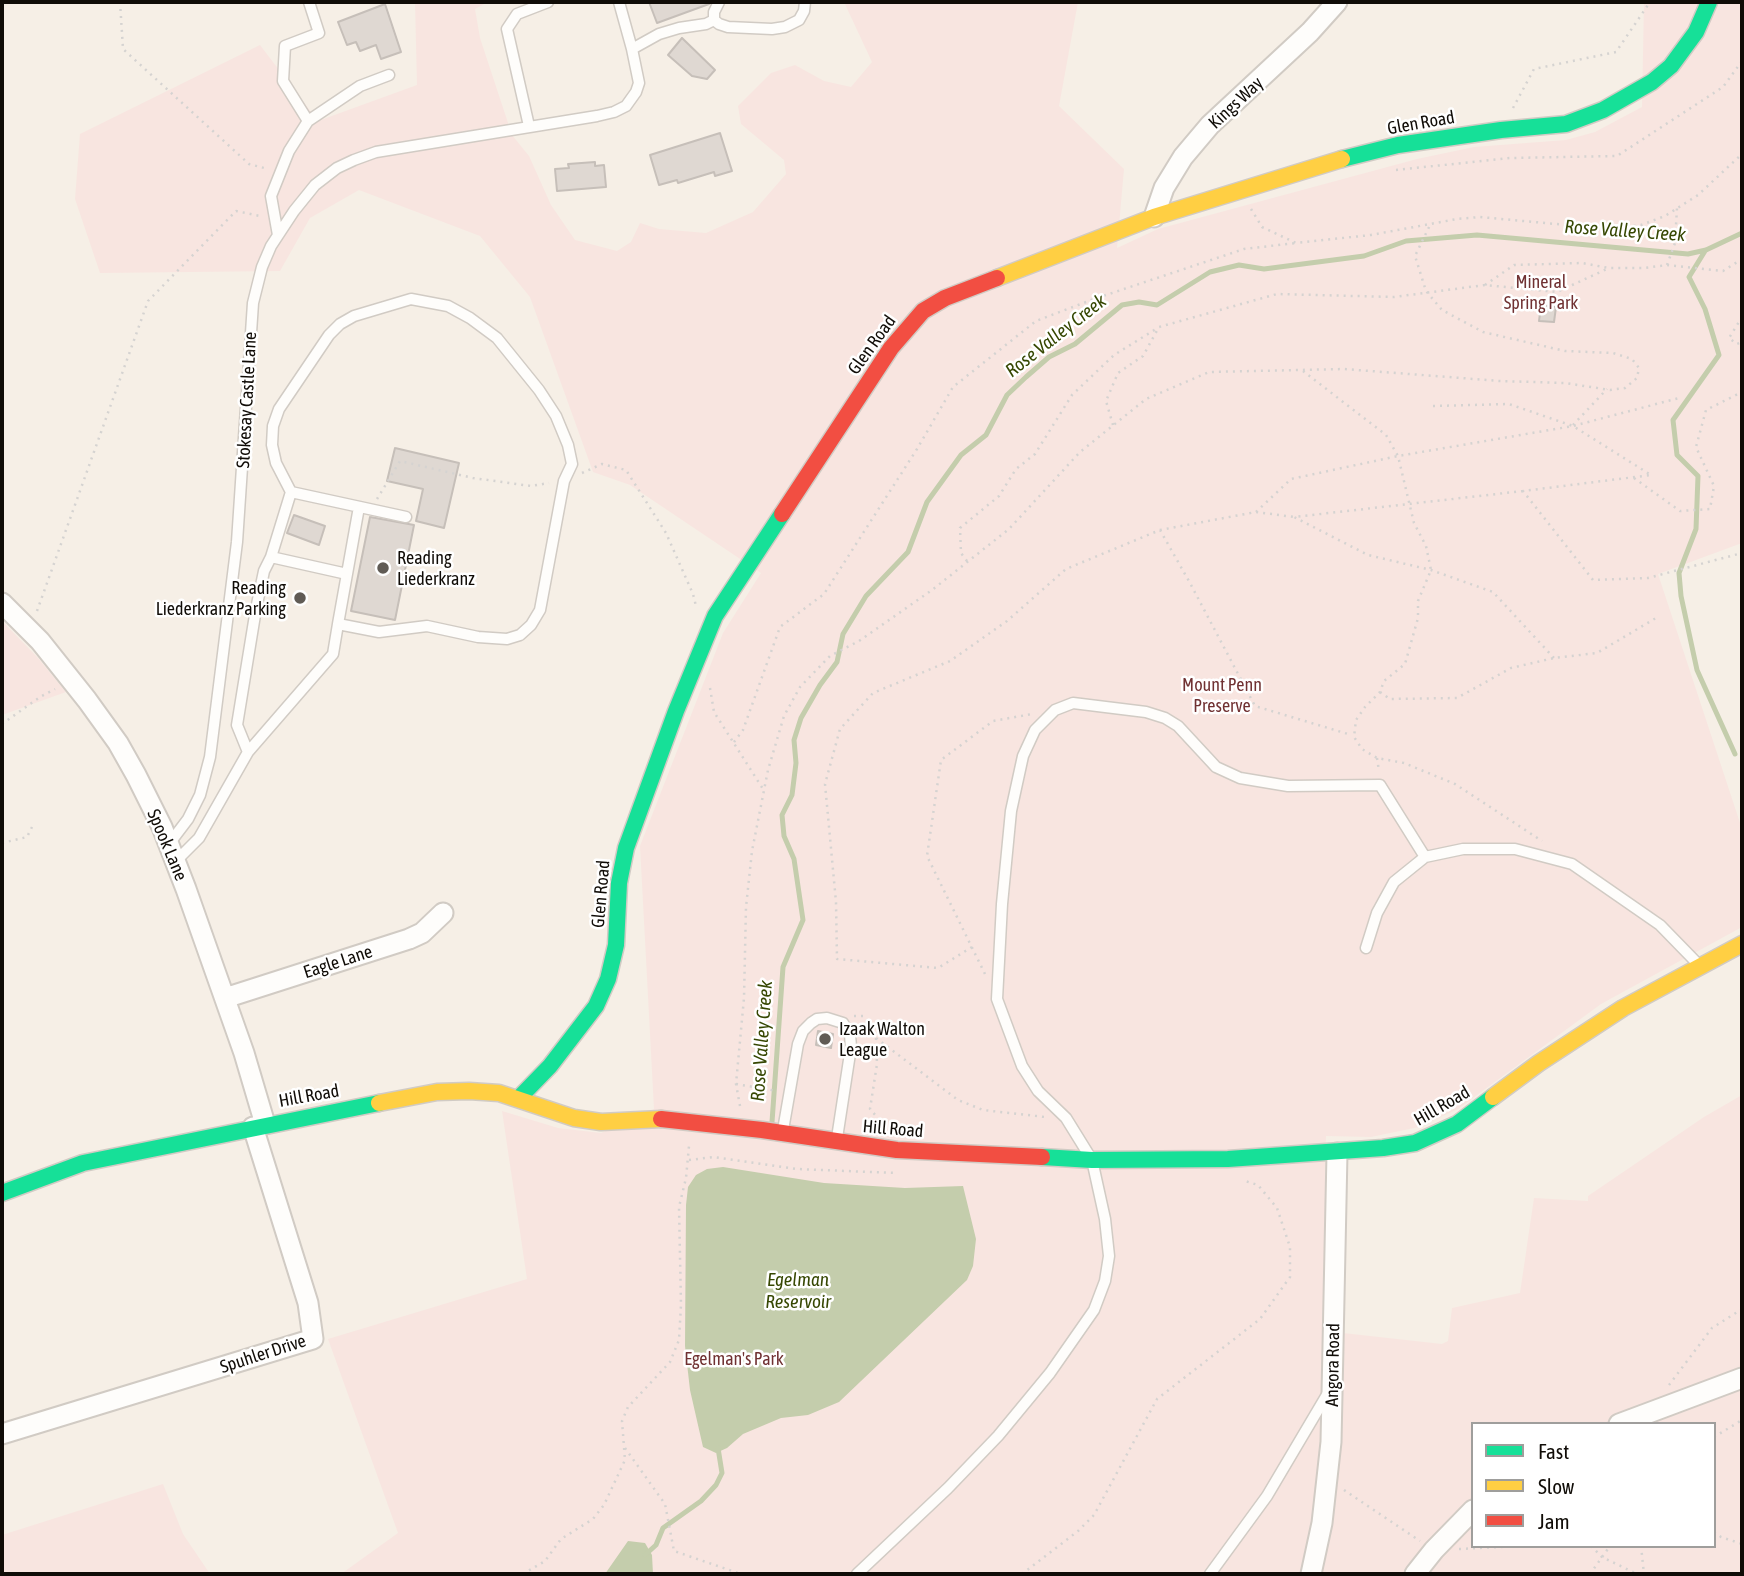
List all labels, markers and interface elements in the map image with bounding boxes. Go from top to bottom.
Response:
street label: Kings Way [1204,72,1268,134]
street label: Glen Road [1386,106,1456,140]
water label: Rose Valley Creek [1564,215,1686,247]
park label: Mineral Spring Park [1504,271,1578,314]
water label: Rose Valley Creek [1001,290,1111,382]
street label: Glen Road [843,311,901,379]
street label: Stokesay Castle Lane [233,331,261,469]
place label: Reading Liederkranz [397,547,475,590]
marker: Reading Liederkranz [375,560,391,576]
place label: Reading Liederkranz Parking [156,577,286,620]
marker: Reading Liederkranz Parking [292,590,308,606]
park label: Mount Penn Preserve [1182,674,1262,716]
street label: Spook Lane [142,806,192,884]
street label: Glen Road [587,859,615,929]
street label: Eagle Lane [301,941,375,983]
water label: Rose Valley Creek [746,980,778,1102]
place label: Izaak Walton League [839,1018,925,1060]
marker: Izaak Walton League [817,1031,833,1047]
street label: Hill Road [277,1080,341,1112]
street label: Hill Road [1410,1081,1474,1131]
street label: Hill Road [862,1116,924,1142]
water label: Egelman Reservoir [765,1269,831,1313]
street label: Angora Road [1321,1323,1345,1407]
street label: Spuhler Drive [217,1330,309,1378]
park label: Egelman's Park [684,1348,784,1370]
legend [1471,1422,1716,1548]
text: Fast [1538,1439,1569,1463]
text: Slow [1538,1474,1574,1498]
text: Jam [1538,1509,1570,1533]

